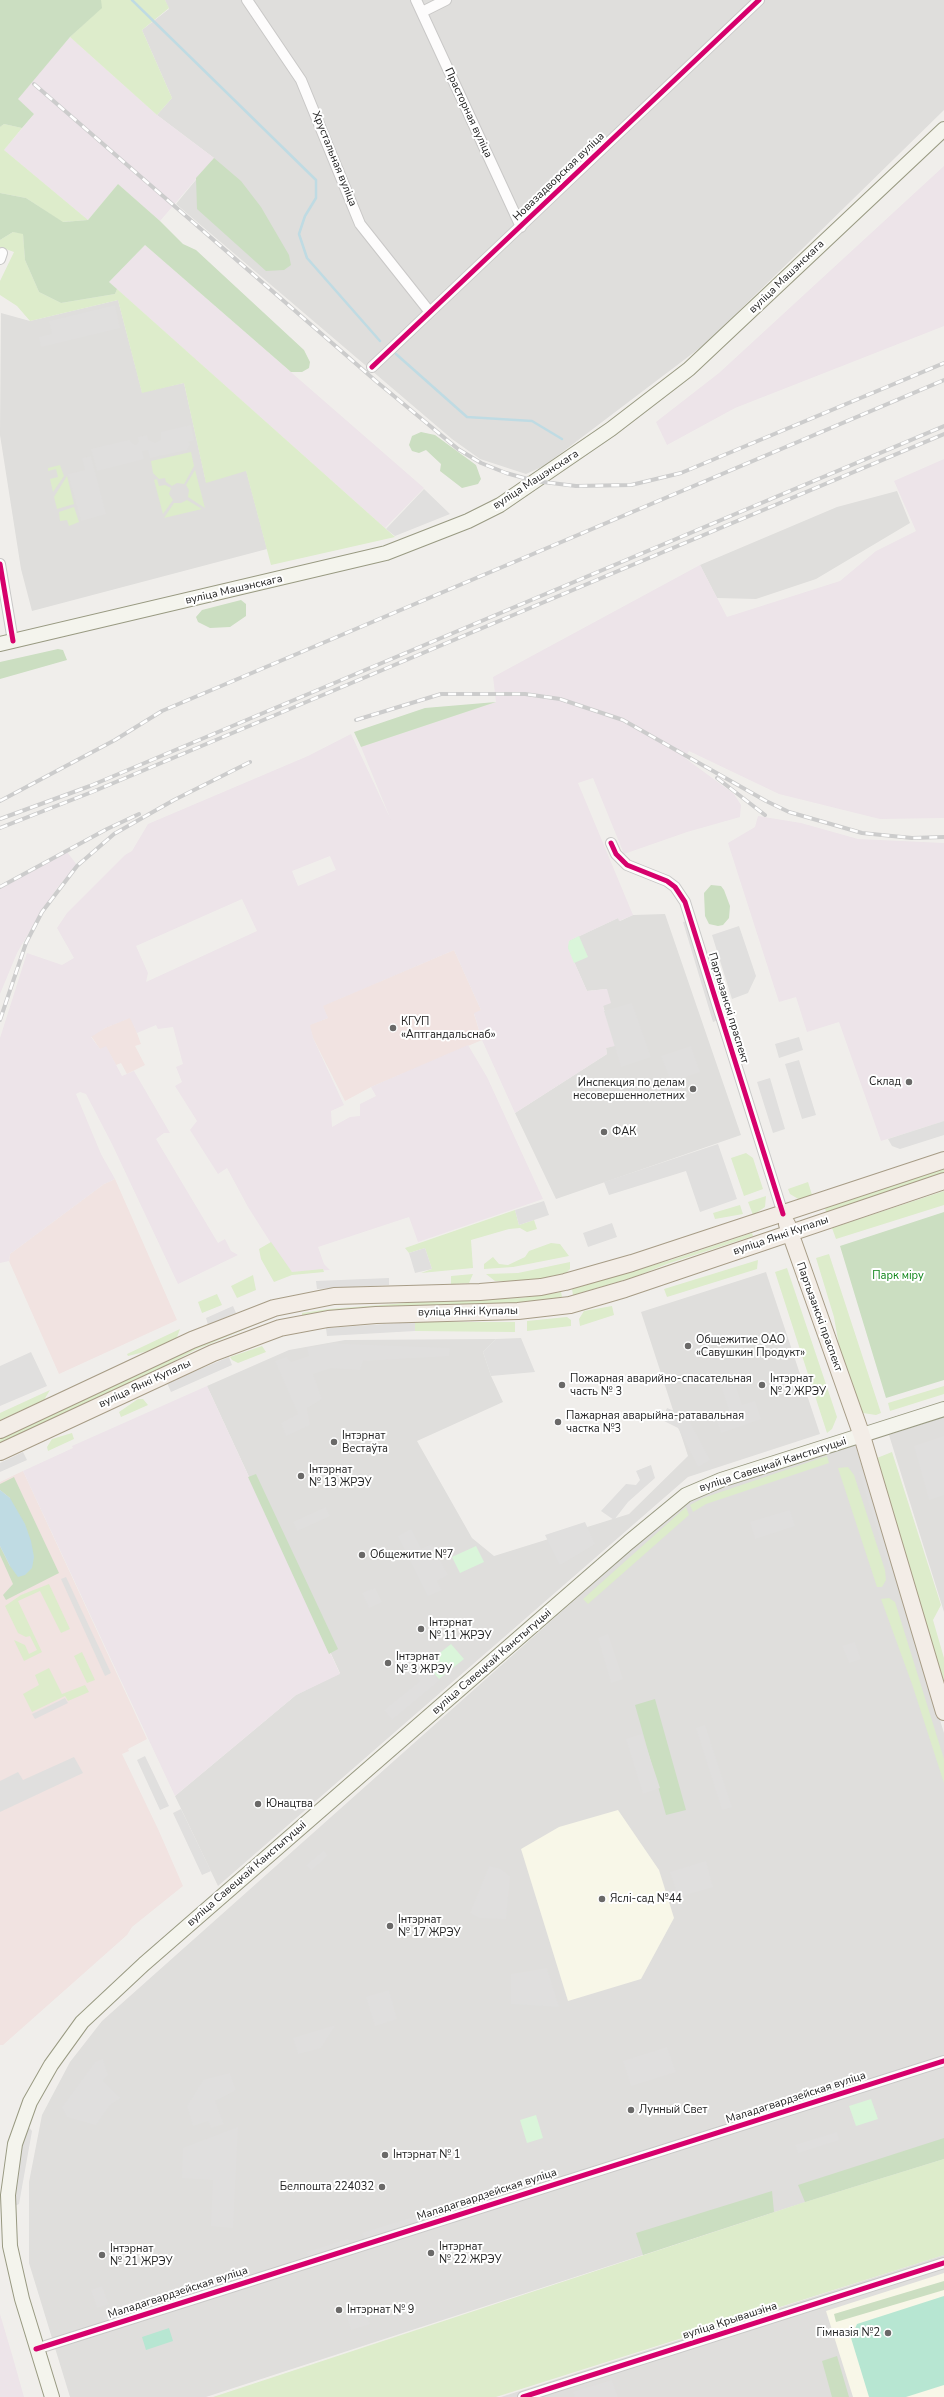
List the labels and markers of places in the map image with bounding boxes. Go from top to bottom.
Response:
place label: КГУП «Аптгандальснаб» [401,1015,496,1041]
marker: КГУП «Аптгандальснаб» [388,1023,398,1033]
place label: Склад [869,1075,901,1089]
place label: Инспекция по делам несовершеннолетних [573,1076,685,1102]
marker: Склад [904,1077,914,1087]
marker: Инспекция по делам несовершеннолетних [688,1084,698,1094]
place label: ФАК [612,1125,636,1139]
marker: ФАК [599,1127,609,1137]
place label: Общежитие ОАО «Савушкин Продукт» [696,1333,805,1359]
marker: Общежитие ОАО «Савушкин Продукт» [683,1341,693,1351]
place label: Пожарная аварийно-спасательная часть № 3 [570,1372,752,1398]
place label: Інтэрнат № 2 ЖРЭУ [770,1372,826,1398]
marker: Пожарная аварийно-спасательная часть № 3 [557,1380,567,1390]
marker: Інтэрнат № 2 ЖРЭУ [757,1380,767,1390]
place label: Пажарная аварыйна-ратавальная частка №3 [566,1409,744,1435]
marker: Пажарная аварыйна-ратавальная частка №3 [553,1417,563,1427]
place label: Інтэрнат Вестаўта [342,1429,388,1455]
marker: Інтэрнат Вестаўта [329,1437,339,1447]
place label: Інтэрнат № 13 ЖРЭУ [309,1463,372,1489]
marker: Інтэрнат № 13 ЖРЭУ [296,1471,306,1481]
place label: Общежитие №7 [370,1548,453,1562]
marker: Общежитие №7 [357,1550,367,1560]
place label: Інтэрнат № 11 ЖРЭУ [429,1616,492,1642]
marker: Інтэрнат № 11 ЖРЭУ [416,1624,426,1634]
place label: Інтэрнат № 3 ЖРЭУ [396,1650,452,1676]
marker: Інтэрнат № 3 ЖРЭУ [383,1658,393,1668]
place label: Юнацтва [266,1797,313,1811]
marker: Юнацтва [253,1799,263,1809]
place label: Яслі-сад №44 [610,1892,682,1906]
marker: Яслі-сад №44 [597,1894,607,1904]
place label: Інтэрнат № 17 ЖРЭУ [398,1913,461,1939]
marker: Інтэрнат № 17 ЖРЭУ [385,1921,395,1931]
place label: Лунный Свет [639,2103,707,2117]
marker: Лунный Свет [626,2105,636,2115]
place label: Інтэрнат № 1 [393,2148,460,2162]
marker: Інтэрнат № 1 [380,2150,390,2160]
place label: Белпошта 224032 [280,2180,374,2194]
marker: Белпошта 224032 [377,2182,387,2192]
place label: Інтэрнат № 22 ЖРЭУ [439,2240,502,2266]
place label: Інтэрнат № 21 ЖРЭУ [110,2242,173,2268]
marker: Інтэрнат № 22 ЖРЭУ [426,2248,436,2258]
marker: Інтэрнат № 21 ЖРЭУ [97,2250,107,2260]
place label: Інтэрнат № 9 [347,2303,414,2317]
marker: Інтэрнат № 9 [334,2305,344,2315]
place label: Гімназія №2 [816,2326,880,2340]
marker: Гімназія №2 [883,2328,893,2338]

